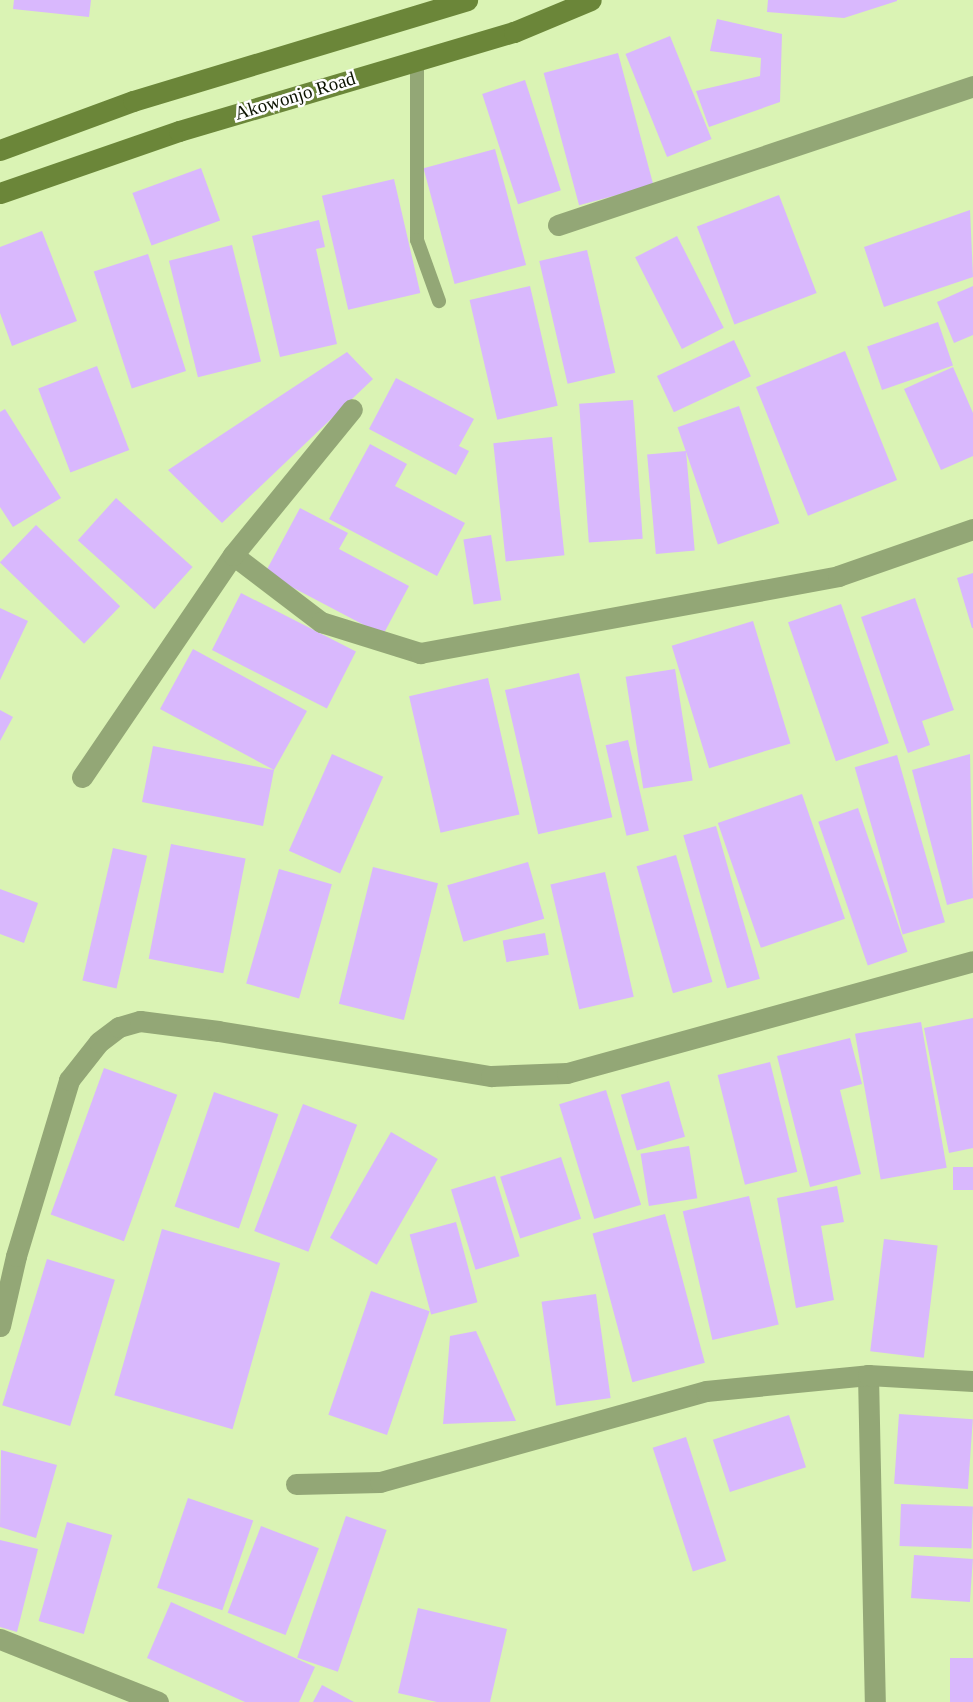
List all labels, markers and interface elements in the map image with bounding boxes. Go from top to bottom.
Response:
street label: Akowonjo Road [232,67,358,125]

